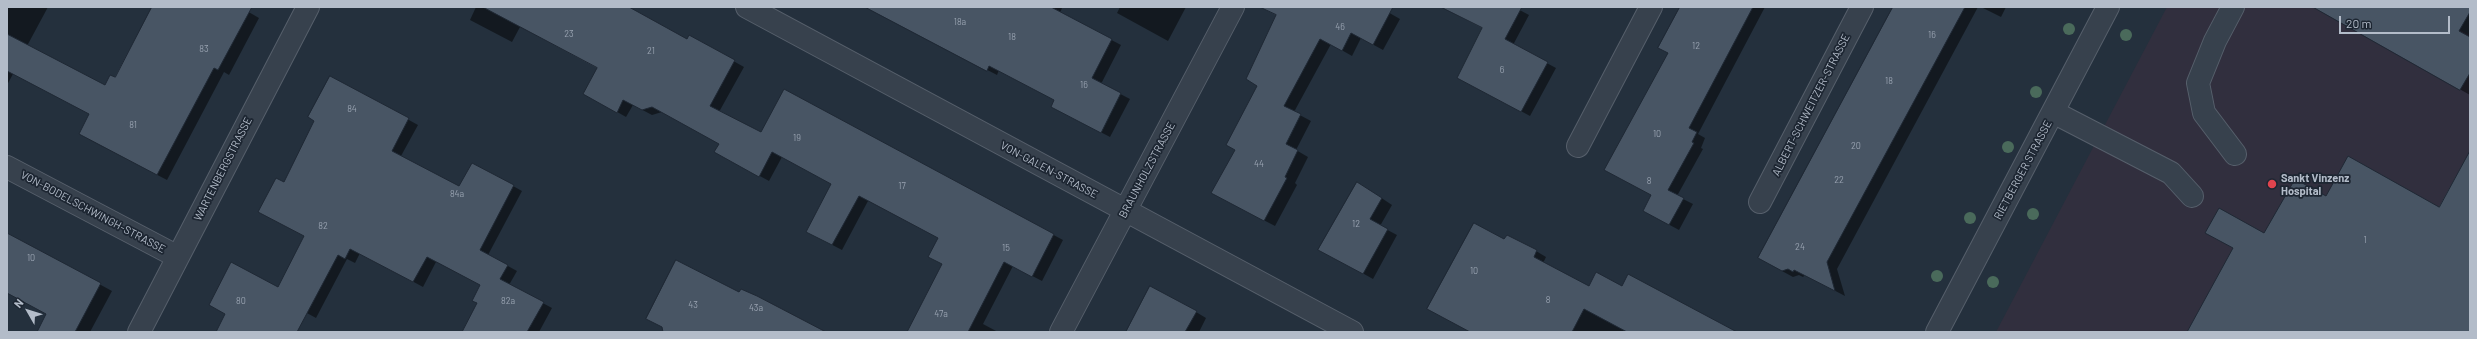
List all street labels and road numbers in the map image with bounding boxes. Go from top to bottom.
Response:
street label: ALBERT-SCHWEITZER-STRASSE [1769,32,1853,178]
street label: WARTENBERGSTRASSE [191,115,255,223]
street label: RIETBERGER STRASSE [1991,118,2055,222]
street label: BRAUNHOLZSTRASSE [1116,120,1178,220]
street label: VON-GALEN-STRASSE [998,139,1100,201]
street label: VON-BODELSCHWINGH-STRASSE [18,168,168,256]

